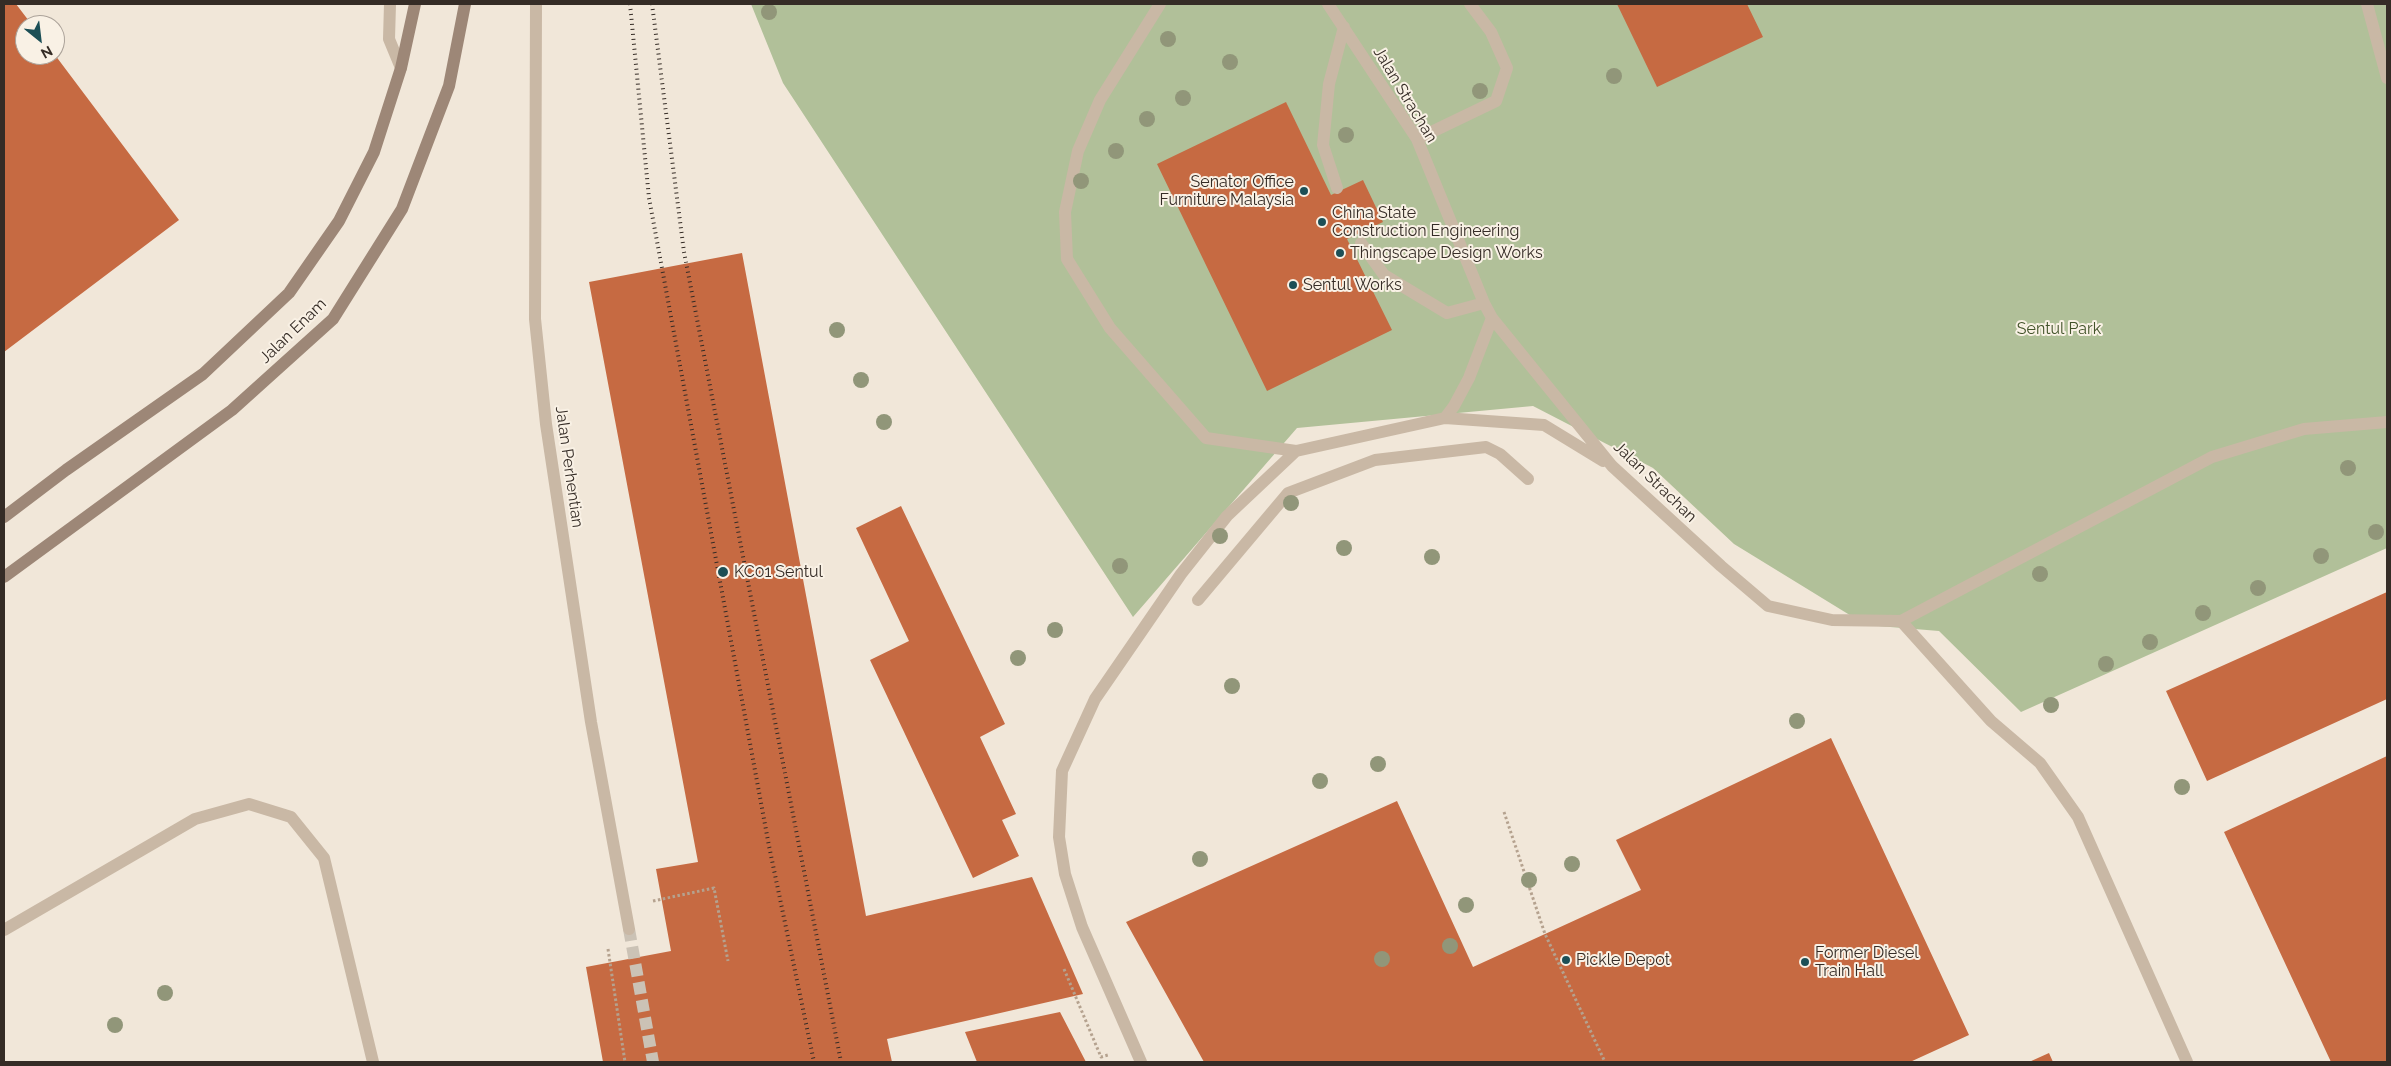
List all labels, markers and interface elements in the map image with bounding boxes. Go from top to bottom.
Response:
north arrow [15,15,65,65]
text: N [38,43,55,62]
street label: Jalan Strachan [1369,44,1441,146]
place label: Senator Office Furniture Malaysia [1160,172,1294,210]
marker: Senator Office Furniture Malaysia [1298,185,1310,197]
place label: China State Construction Engineering [1332,203,1519,241]
marker: China State Construction Engineering [1316,216,1328,228]
place label: Thingscape Design Works [1350,243,1543,263]
marker: Thingscape Design Works [1334,247,1346,259]
place label: Sentul Works [1303,275,1402,295]
marker: Sentul Works [1287,279,1299,291]
street label: Jalan Enam [256,295,330,367]
park label: Sentul Park [2017,319,2101,339]
street label: Jalan Perhentian [551,405,587,529]
street label: Jalan Strachan [1609,438,1701,526]
place label: KC01 Sentul [734,562,823,582]
marker: KC01 Sentul [716,565,730,579]
place label: Former Diesel Train Hall [1815,943,1919,981]
place label: Pickle Depot [1576,950,1670,970]
marker: Pickle Depot [1560,954,1572,966]
marker: Former Diesel Train Hall [1799,956,1811,968]

